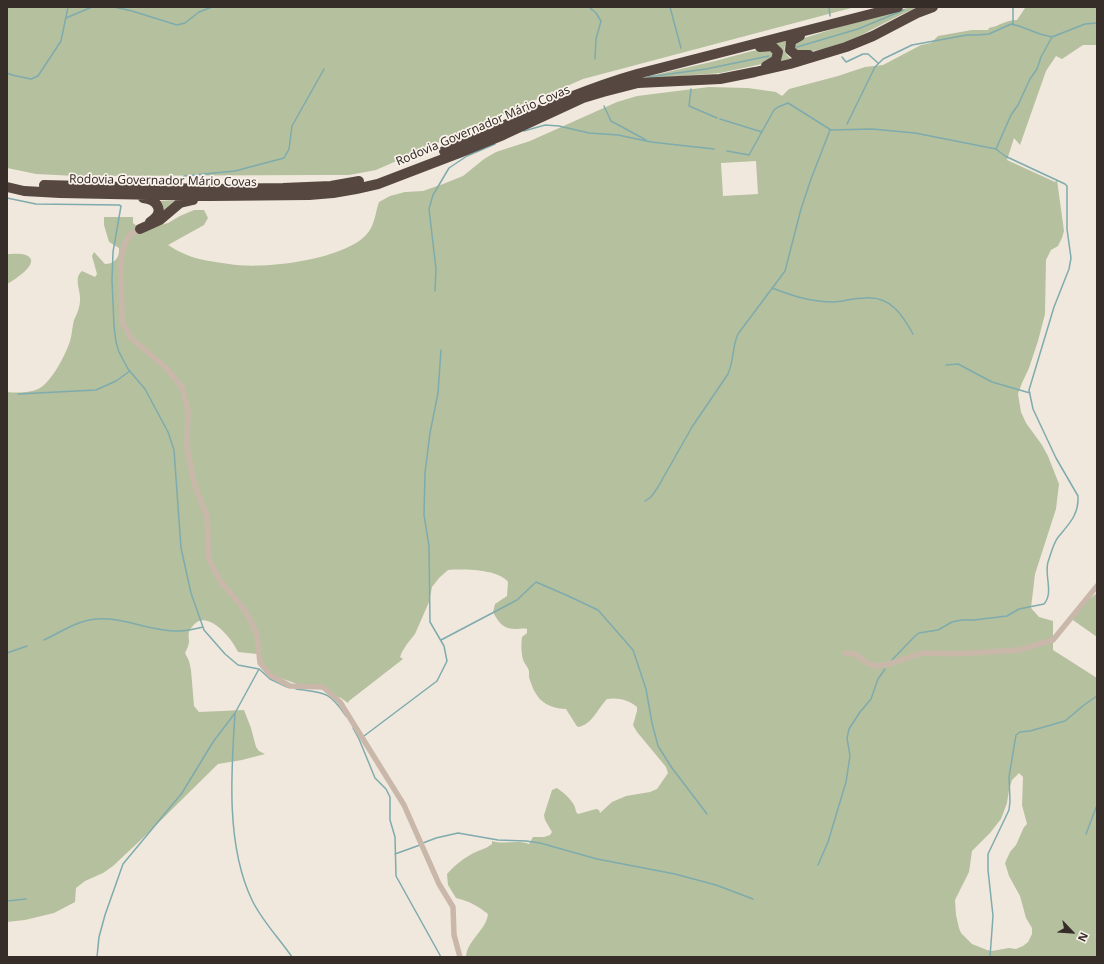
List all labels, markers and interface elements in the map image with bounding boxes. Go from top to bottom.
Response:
street label: Rodovia Governador Mário Covas [394,83,572,169]
street label: Rodovia Governador Mário Covas [69,172,257,190]
north arrow [1052,912,1092,952]
text: N [1075,930,1092,945]

